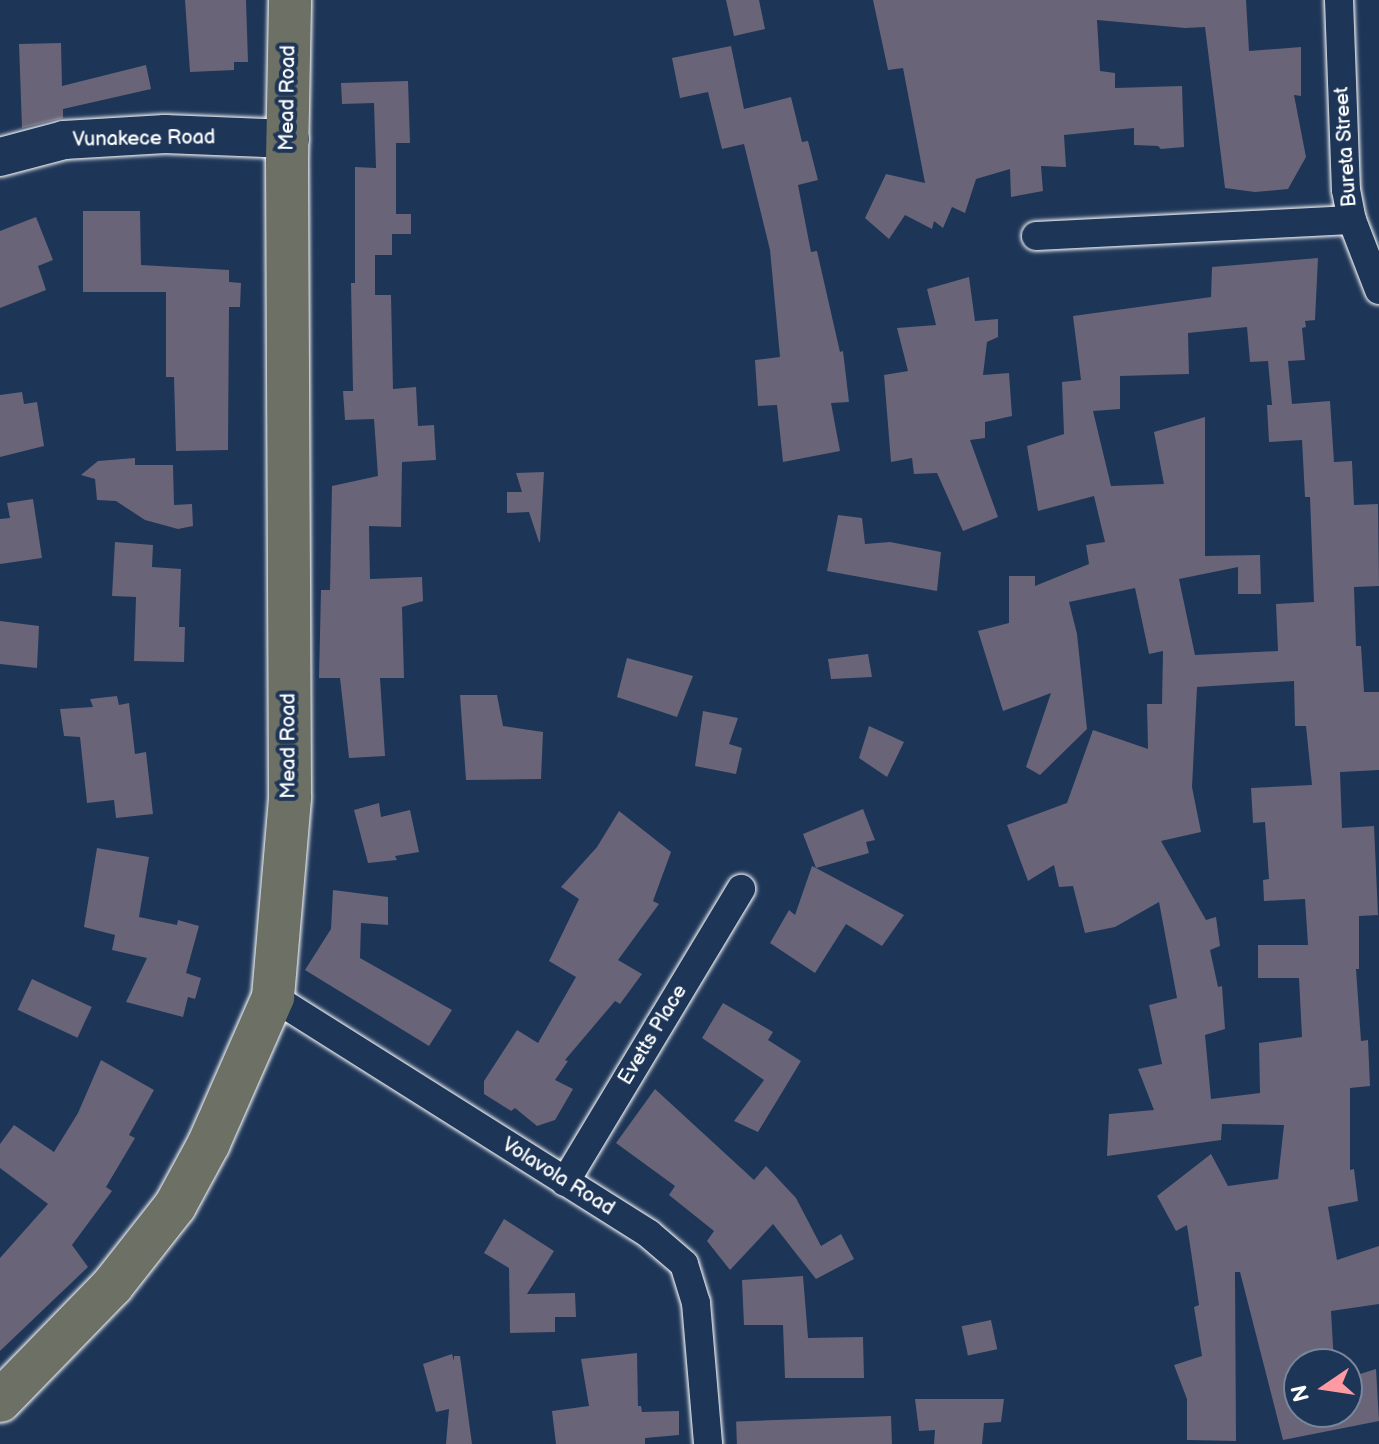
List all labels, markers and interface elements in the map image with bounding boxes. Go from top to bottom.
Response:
street label: Mead Road [275,45,301,151]
street label: Bureta Street [1330,86,1362,208]
street label: Vunakece Road [72,126,216,152]
street label: Mead Road [277,693,301,799]
street label: Evetts Place [614,981,692,1089]
street label: Volavola Road [497,1133,619,1221]
north arrow [1283,1348,1363,1428]
text: N [1286,1382,1316,1404]

